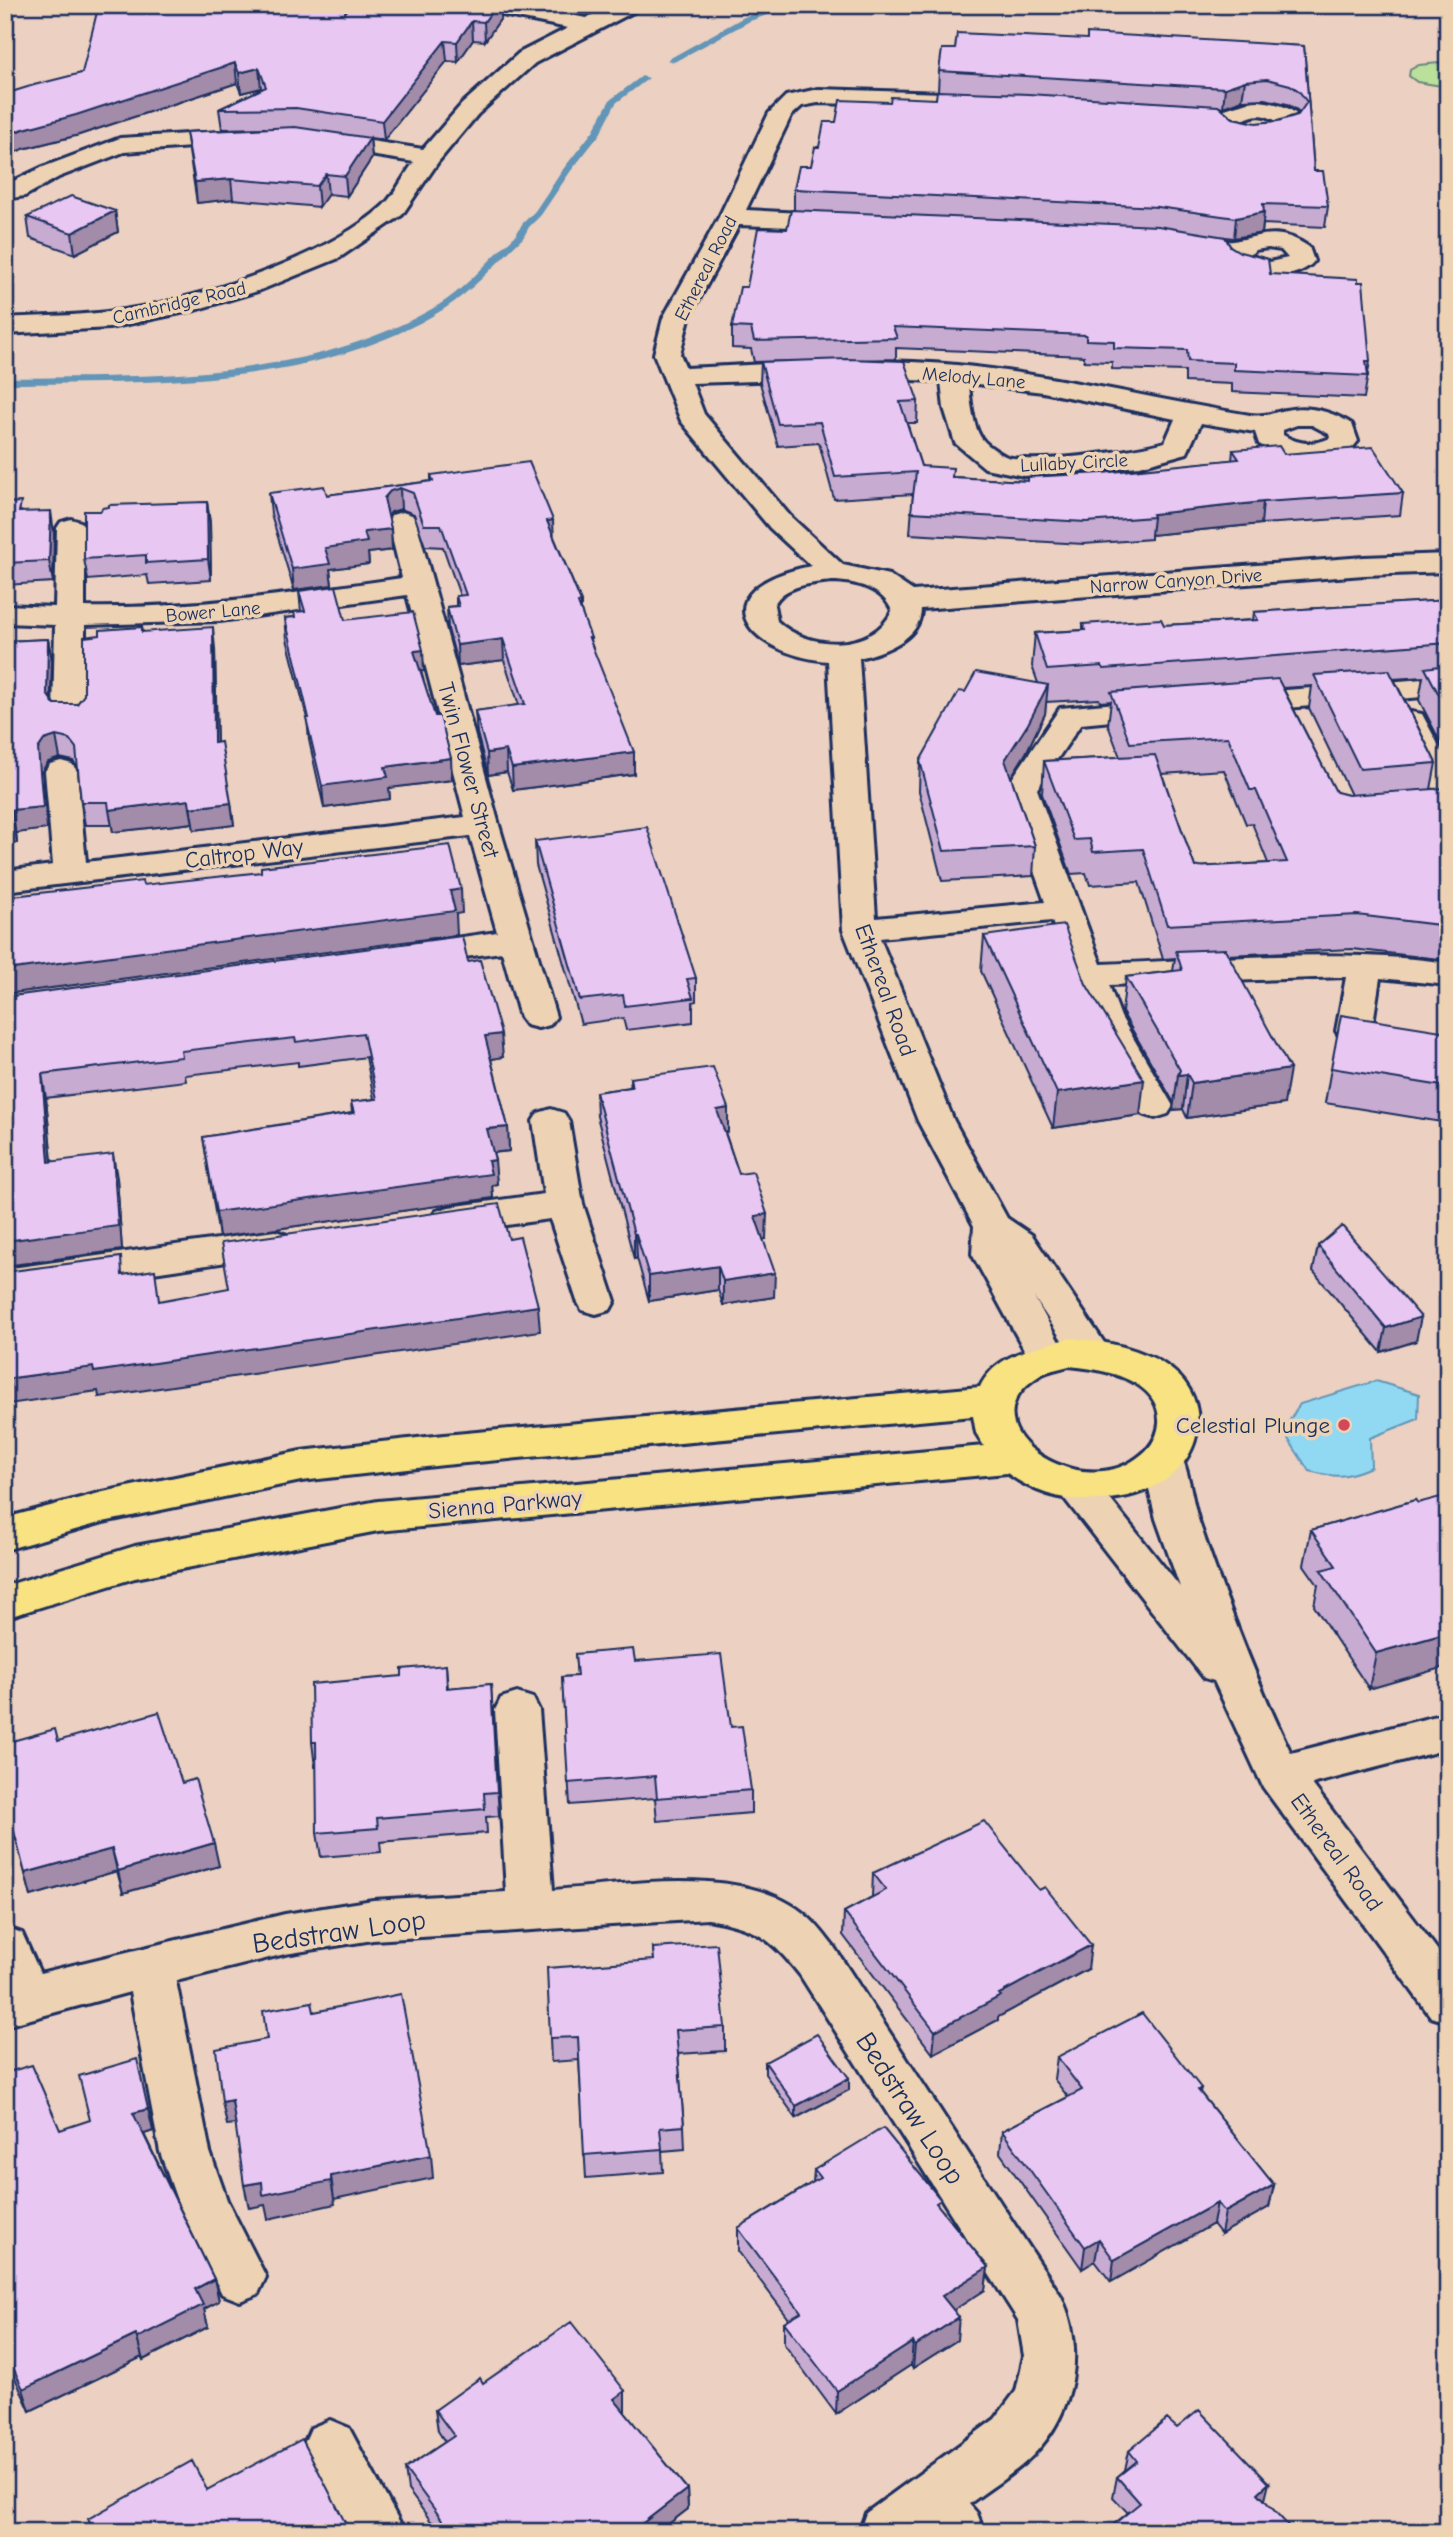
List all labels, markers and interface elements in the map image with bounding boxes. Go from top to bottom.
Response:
street label: Ethereal Road [670,212,742,325]
street label: Cambridge Road [110,277,248,329]
street label: Melody Lane [921,363,1026,393]
street label: Lullaby Circle [1020,449,1128,477]
street label: Narrow Canyon Drive [1089,564,1263,598]
street label: Bower Lane [165,597,261,627]
street label: Twin Flower Street [432,679,505,862]
street label: Caltrop Way [183,833,305,874]
street label: Ethereal Road [849,920,922,1060]
place label: Celestial Plunge [1176,1412,1330,1439]
marker: Celestial Plunge [1336,1417,1352,1433]
street label: Sienna Parkway [427,1484,584,1525]
street label: Ethereal Road [1285,1788,1388,1916]
street label: Bedstraw Loop [250,1904,428,1960]
street label: Bedstraw Loop [849,2026,971,2191]

